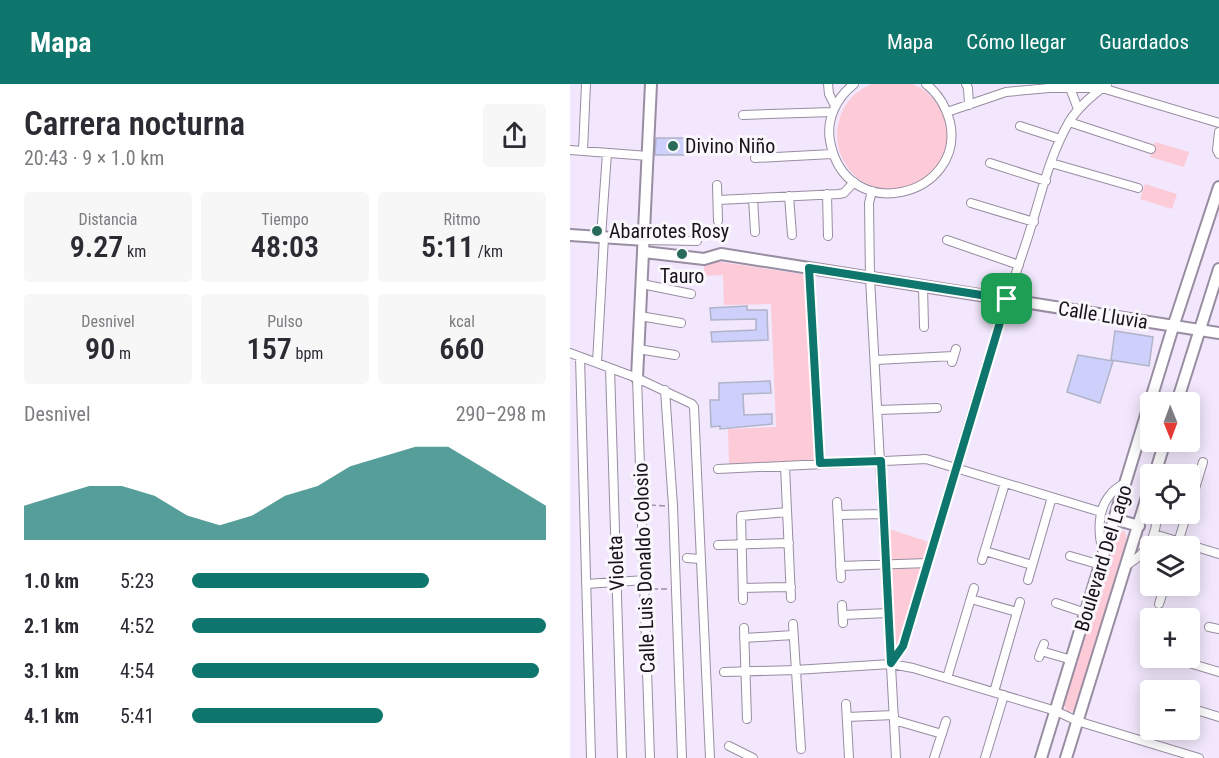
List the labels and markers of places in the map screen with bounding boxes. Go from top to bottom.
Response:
place label: Divino Niño [685,134,775,158]
marker: Divino Niño [666,139,680,153]
place label: Abarrotes Rosy [609,219,729,243]
marker: Abarrotes Rosy [590,224,604,238]
marker: Tauro [675,247,689,261]
place label: Tauro [660,264,704,288]
pin [981,273,1032,324]

